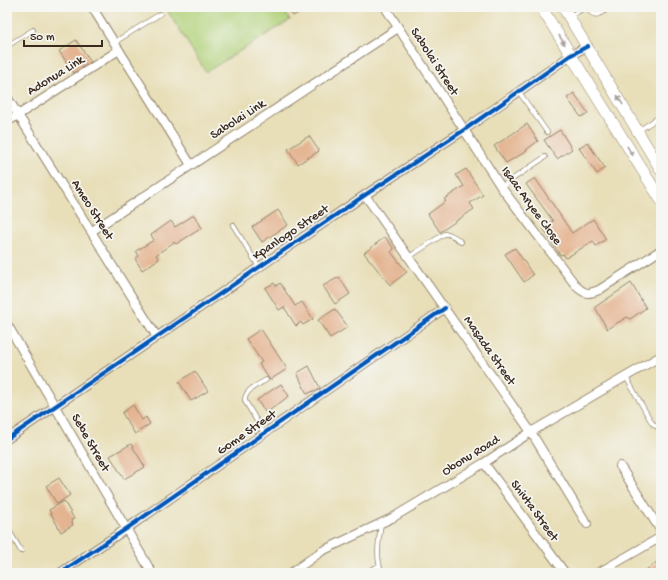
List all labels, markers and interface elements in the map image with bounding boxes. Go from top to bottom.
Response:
scale bar [24,22,102,48]
street label: Sabolai Street [407,25,462,100]
text: 50 m [30,31,55,45]
one-way arrow [558,35,566,45]
street label: Adonua Link [25,52,88,99]
one-way arrow [616,94,623,106]
street label: Sabolai Link [208,96,269,143]
one-way arrow [627,145,634,157]
street label: Isaac Aryee Close [498,164,565,248]
street label: Ameo Street [68,177,117,244]
street label: Kpanlogo Street [250,201,333,264]
street label: Masada Street [460,314,519,390]
street label: Gome Street [215,406,281,459]
street label: Sebe Street [67,412,113,476]
street label: Obonu Road [439,432,504,480]
street label: Shivta Street [507,478,562,546]

